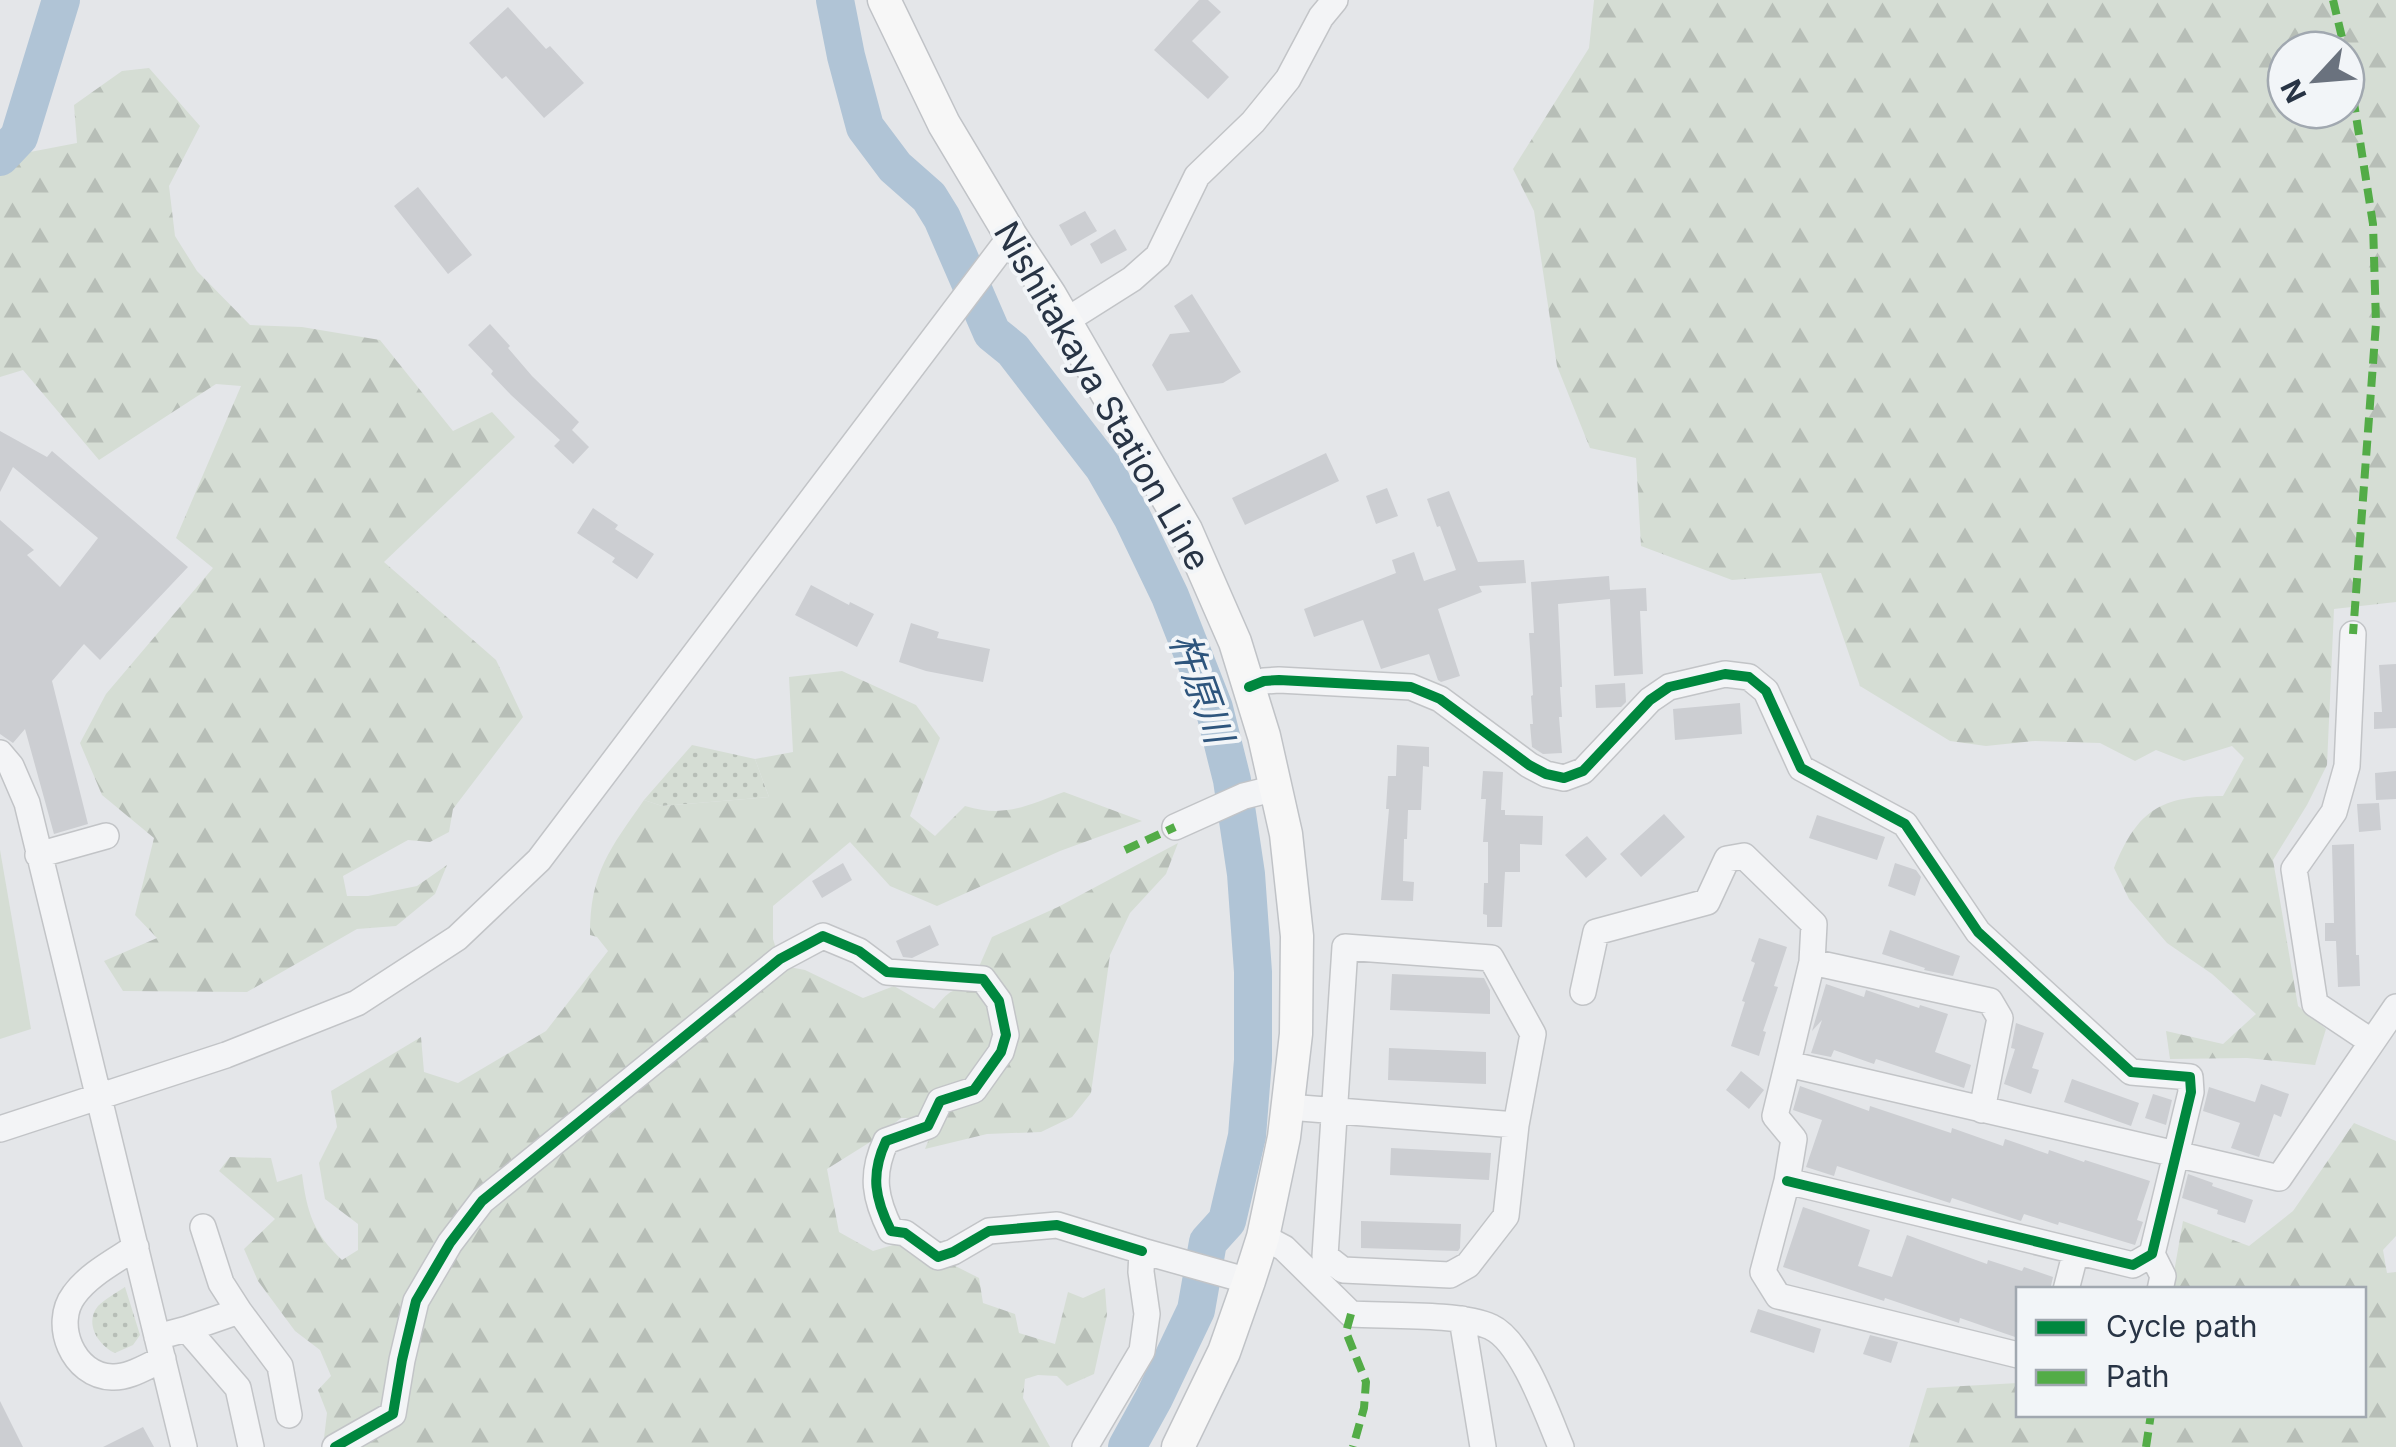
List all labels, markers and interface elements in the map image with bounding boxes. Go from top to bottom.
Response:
north arrow [2266,30,2366,130]
text: N [2274,74,2313,108]
street label: Nishitakaya Station Line [986,214,1220,577]
water label: 杵原川 [1161,626,1244,753]
legend [2016,1287,2366,1417]
text: Cycle path [2106,1308,2258,1344]
text: Path [2106,1358,2170,1394]

